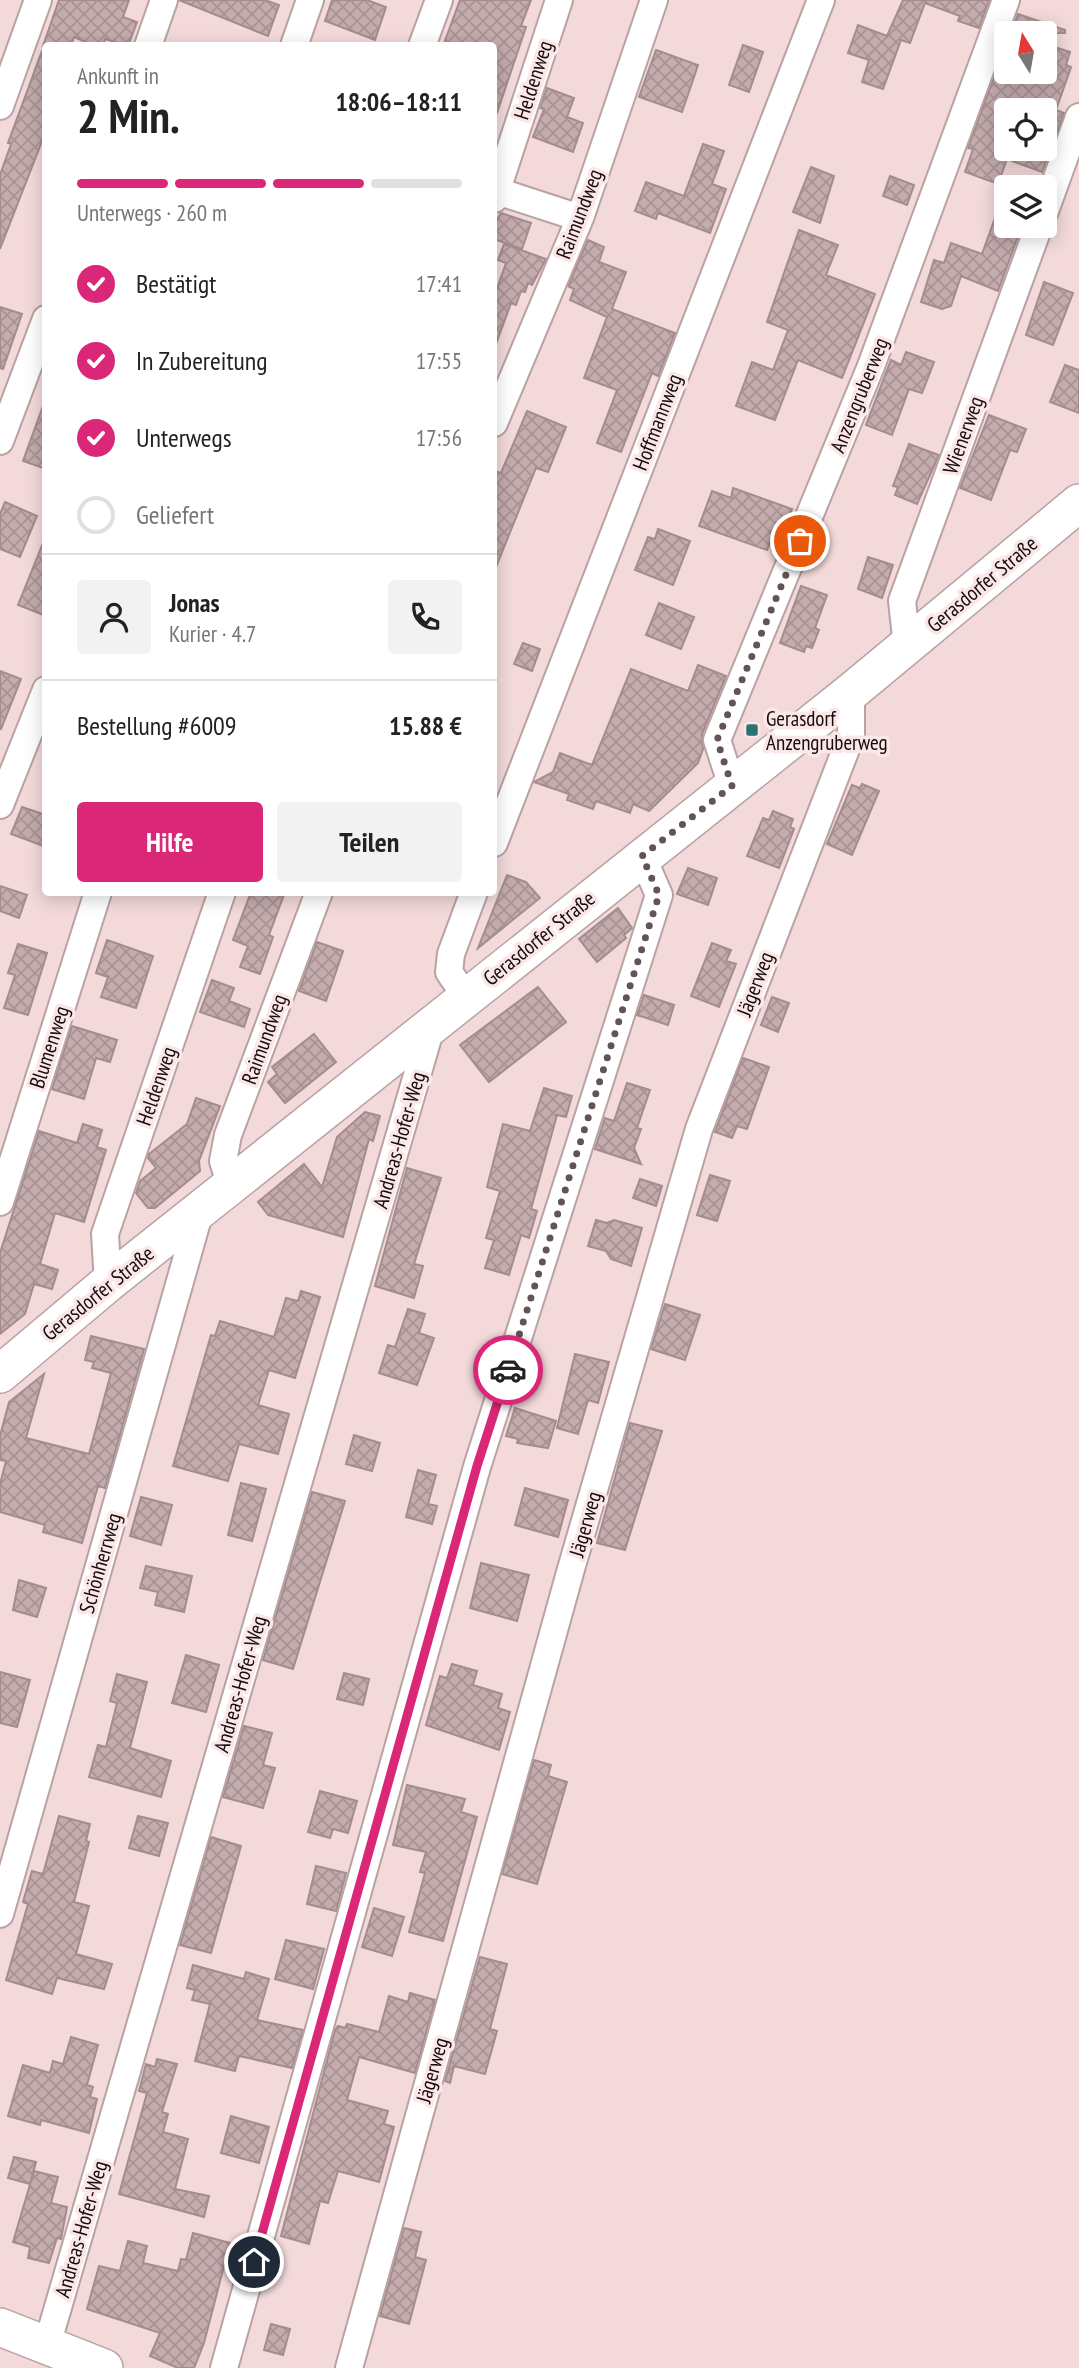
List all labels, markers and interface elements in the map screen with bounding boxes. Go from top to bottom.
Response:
north arrow [994,21,1057,84]
map controls [994,21,1057,238]
street label: Heldenweg [508,37,558,123]
text: Ankunft in [77,61,159,90]
text: 18:06–18:11 [335,85,462,118]
text: 2 Min. [77,86,180,146]
button: locate [994,98,1057,161]
street label: Raimundweg [550,165,608,263]
button: layers [994,175,1057,238]
text: Unterwegs · 260 m [77,198,227,227]
icon: check [77,265,115,303]
text: Bestätigt [136,267,217,300]
text: 17:41 [416,269,462,298]
street label: Anzengruberweg [824,334,894,456]
icon: check [77,342,115,380]
text: In Zubereitung [136,344,267,377]
text: 17:55 [416,346,462,375]
street label: Hoffmannweg [626,370,688,474]
street label: Wienerweg [936,392,990,478]
icon: check [77,419,115,457]
text: Unterwegs [136,421,231,454]
text: 17:56 [416,423,462,452]
text: Geliefert [136,498,214,531]
pin [770,511,830,571]
icon: bag [781,522,819,560]
street label: Gerasdorfer Straße [921,530,1043,638]
button: person [77,580,151,654]
button: phone [388,580,462,654]
text: Jonas [169,586,220,619]
text: Kurier · 4.7 [169,619,256,648]
place label: Gerasdorf Anzengruberweg [766,705,888,756]
text: Bestellung #6009 [77,709,237,742]
text: 15.88 € [389,709,462,742]
marker: Gerasdorf Anzengruberweg [744,722,760,738]
button: Hilfe [77,802,263,882]
button: Teilen [277,802,462,882]
street label: Gerasdorfer Straße [478,885,600,991]
street label: Jägerweg [730,948,780,1021]
street label: Raimundweg [235,990,293,1088]
street label: Blumenweg [23,1002,75,1092]
street label: Heldenweg [130,1043,182,1129]
street label: Andreas-Hofer-Weg [367,1069,431,1211]
street label: Gerasdorfer Straße [37,1240,159,1346]
courier [473,1335,543,1405]
icon: car [489,1351,527,1389]
street label: Jägerweg [563,1488,607,1561]
street label: Schönherrweg [73,1510,127,1616]
street label: Andreas-Hofer-Weg [208,1613,272,1755]
street label: Jägerweg [410,2034,454,2107]
street label: Andreas-Hofer-Weg [49,2158,113,2300]
pin [224,2232,284,2292]
icon: home [235,2243,273,2281]

